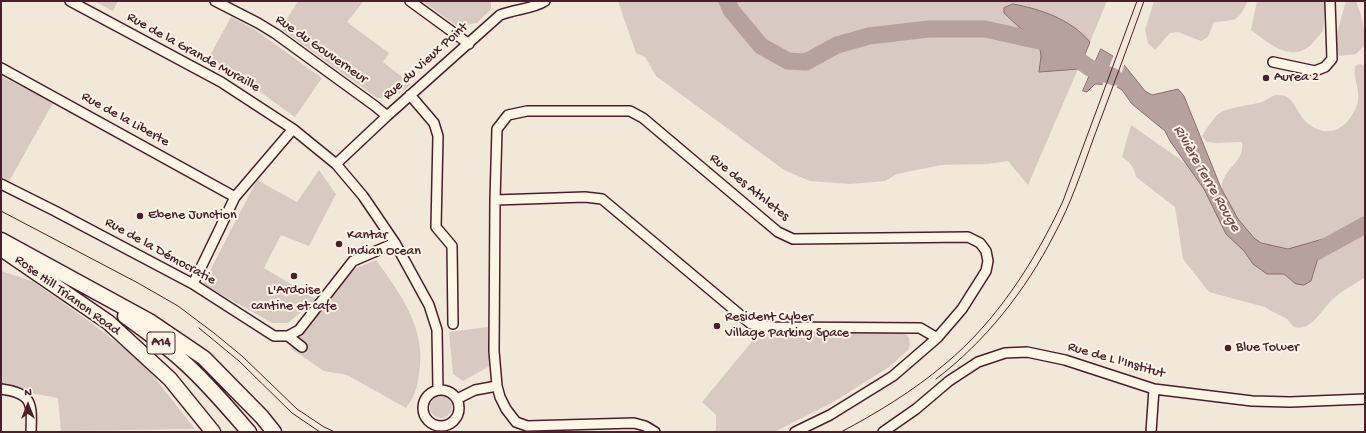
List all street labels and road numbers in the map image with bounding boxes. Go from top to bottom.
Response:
street label: Rue de la Grande Muraille [123,9,263,97]
street label: Rue du Gouverneur [272,12,370,88]
street label: Rue du Vieux Point [380,20,472,104]
street label: Rue de la Liberte [78,89,172,151]
street label: Rue des Athletes [706,151,792,225]
street label: Rue de la Démocratie [102,215,218,289]
street label: Rose Hill Trianon Road [11,252,123,340]
road number: A14 [147,332,175,354]
street label: Rue de L l'Institut [1066,339,1166,383]

